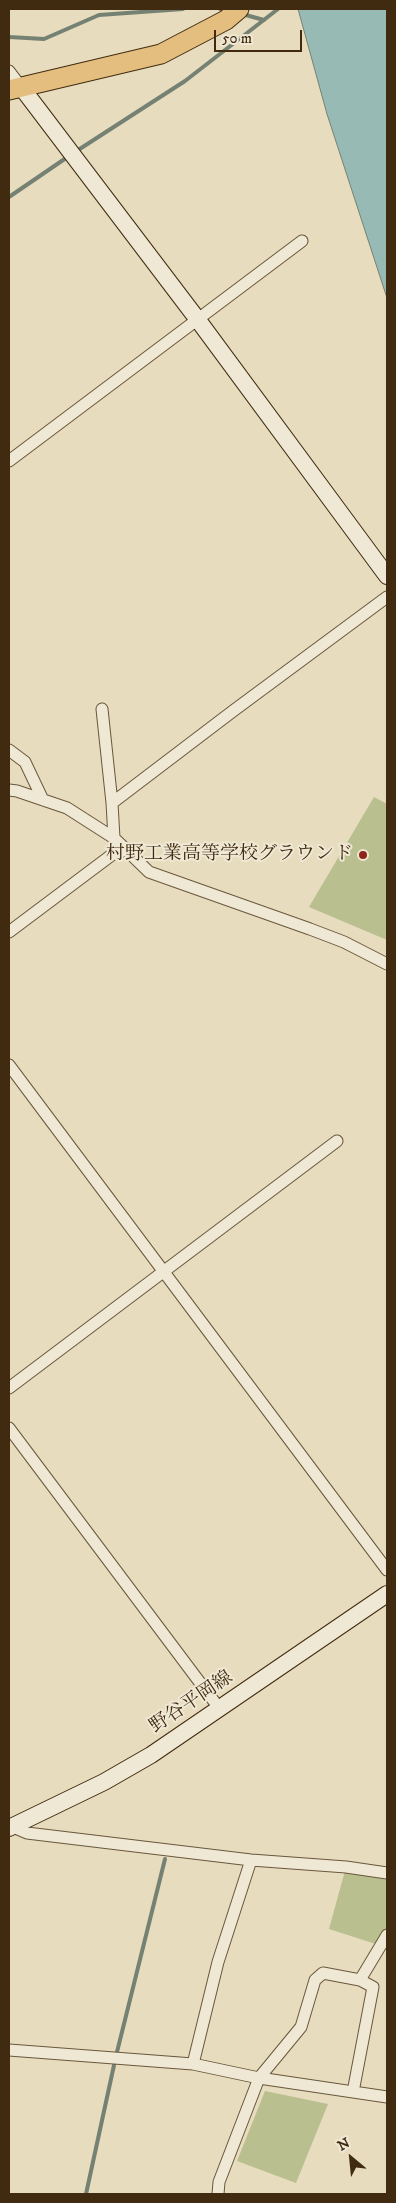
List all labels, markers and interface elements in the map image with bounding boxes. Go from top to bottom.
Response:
scale bar [216,20,304,52]
text: 50 m [222,29,252,48]
place label: 村野工業高等学校グラウンド [106,844,353,866]
marker: 村野工業高等学校グラウンド [357,849,369,861]
street label: 野谷平岡線 [146,1667,238,1739]
north arrow [326,2133,376,2183]
text: N [335,2134,353,2155]

